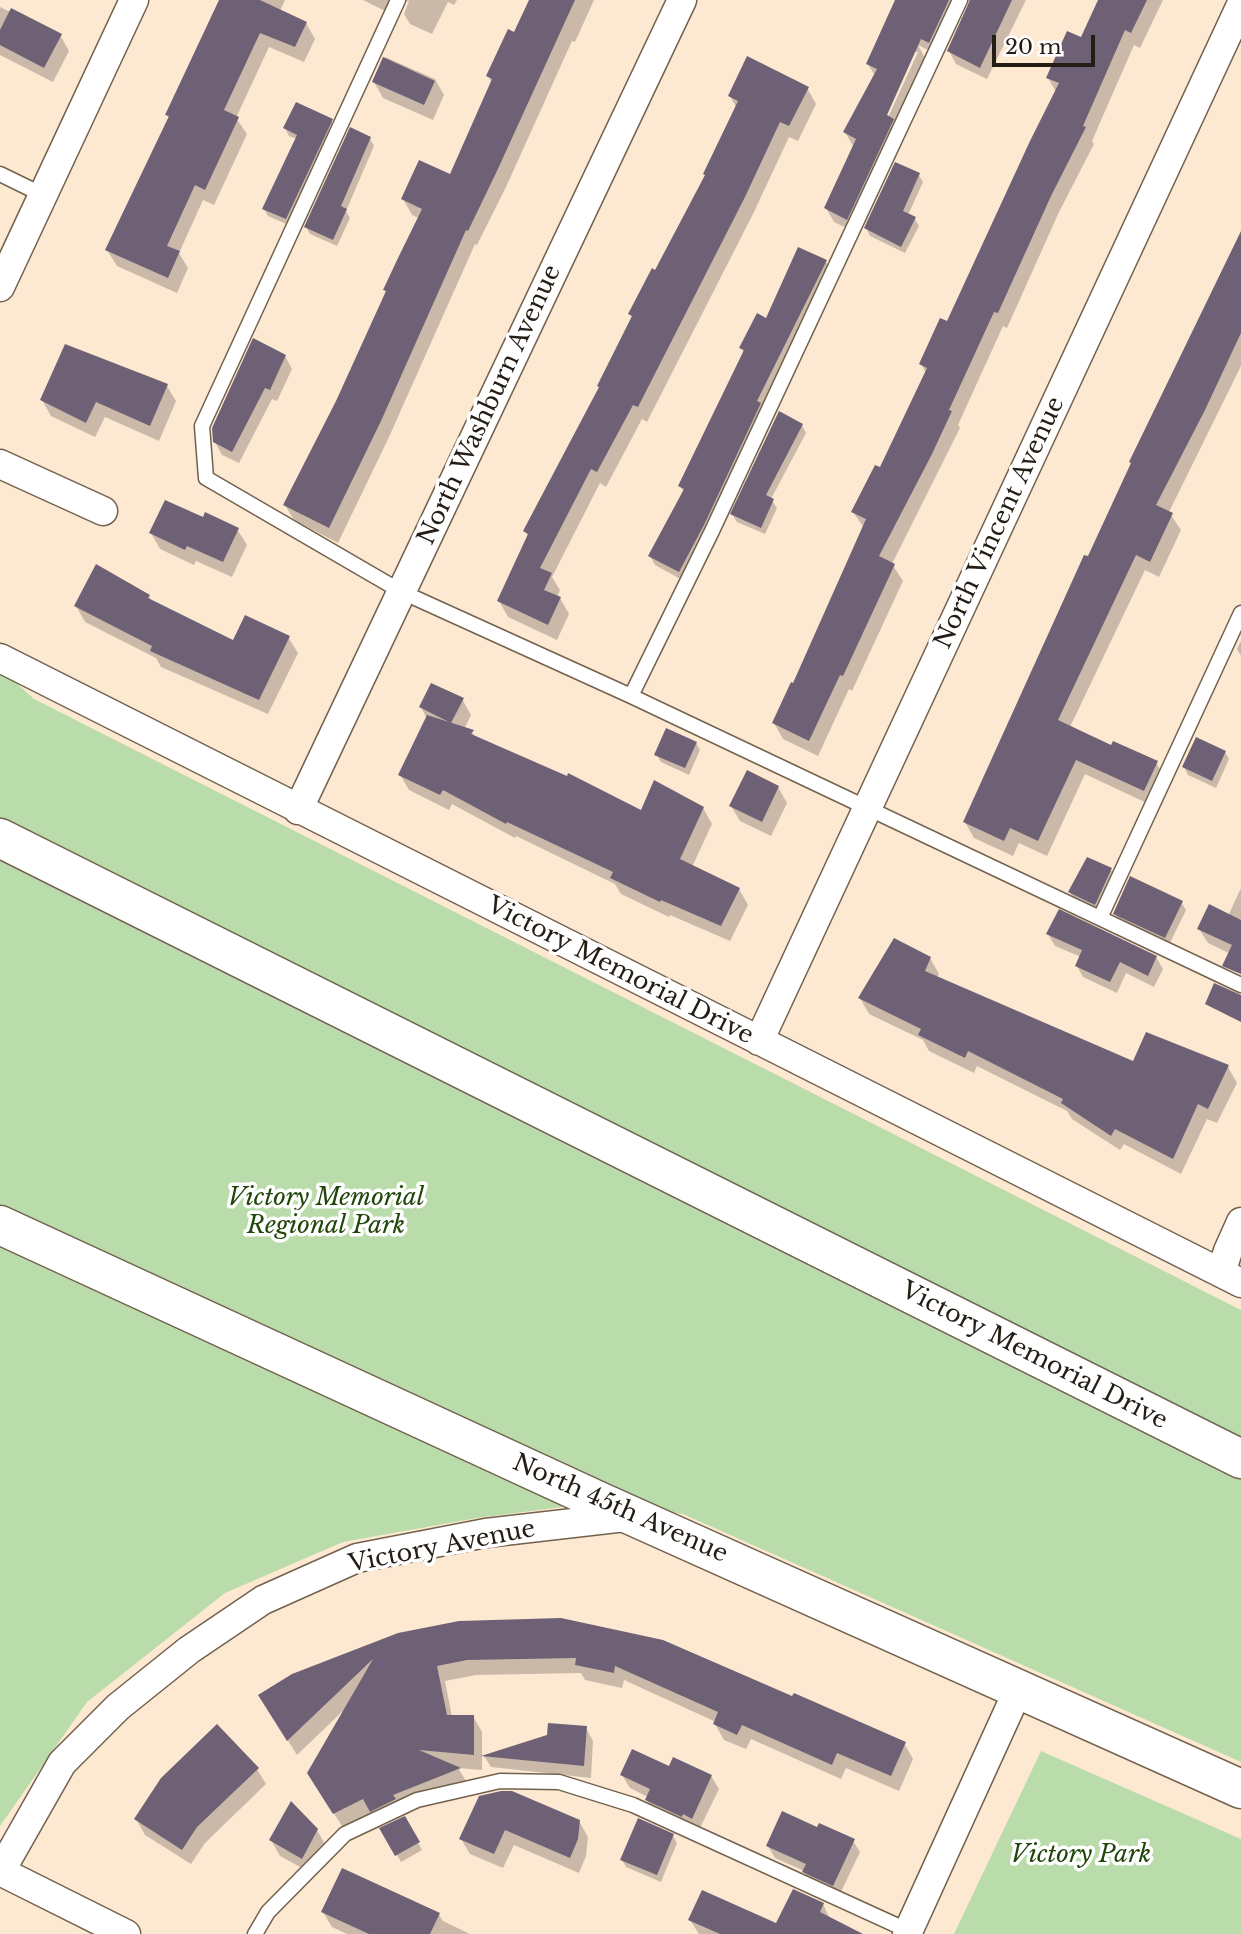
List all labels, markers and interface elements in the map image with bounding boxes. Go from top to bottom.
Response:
scale bar [996,21,1099,65]
text: 20 m [1005,34,1062,60]
street label: North Washburn Avenue [412,261,568,549]
street label: North Vincent Avenue [929,393,1071,653]
street label: Victory Memorial Drive [482,891,758,1051]
park label: Victory Memorial Regional Park [228,1184,424,1240]
street label: Victory Memorial Drive [896,1276,1172,1436]
street label: North 45th Avenue [508,1449,732,1569]
street label: Victory Avenue [346,1515,538,1579]
park label: Victory Park [1011,1841,1151,1869]

